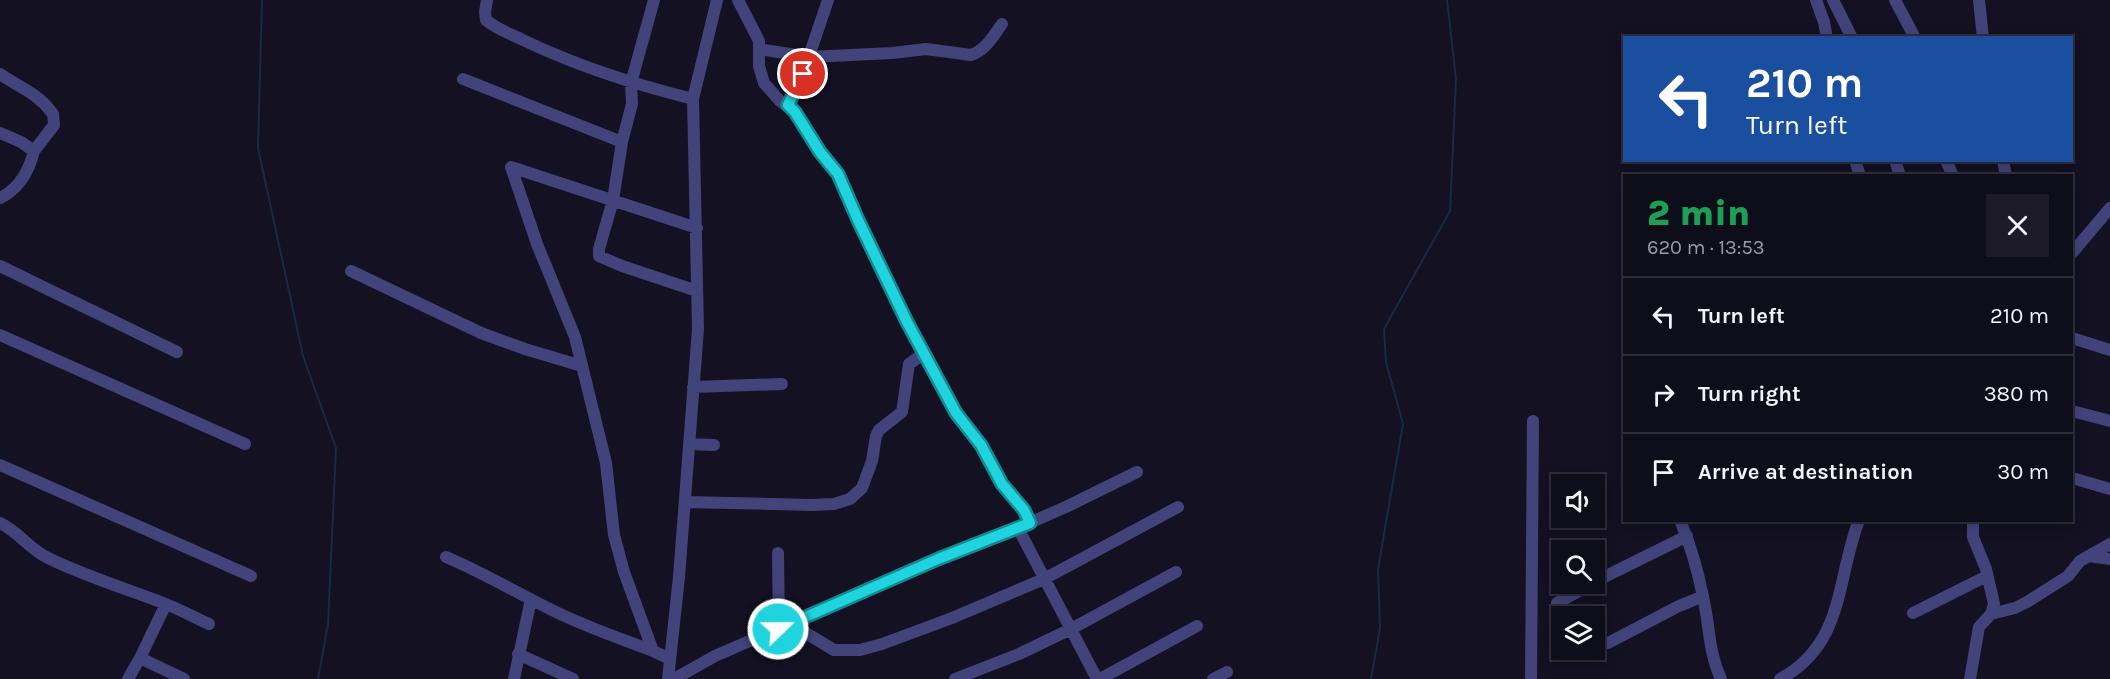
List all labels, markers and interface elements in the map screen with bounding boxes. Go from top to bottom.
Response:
pin [777,48,828,99]
icon: arrive [786,57,819,90]
text: 210 m [1746,58,1863,108]
icon: left [1647,60,1725,138]
text: Turn left [1746,109,1847,141]
text: 2 min [1647,192,1750,234]
button: close [1986,194,2049,257]
text: 620 m · 13:53 [1647,236,1765,259]
icon: left [1647,300,1680,333]
text: Turn left [1698,303,1785,329]
text: 210 m [1990,303,2049,329]
icon: right [1647,378,1680,411]
text: Turn right [1698,381,1801,407]
text: 380 m [1984,381,2049,407]
icon: arrive [1647,456,1680,489]
text: Arrive at destination [1698,459,1913,485]
text: 30 m [1997,459,2049,485]
map controls [1551,474,1605,660]
button: sound [1551,474,1605,528]
button: search [1551,540,1605,594]
position arrow [746,597,810,661]
button: layers [1551,606,1605,660]

